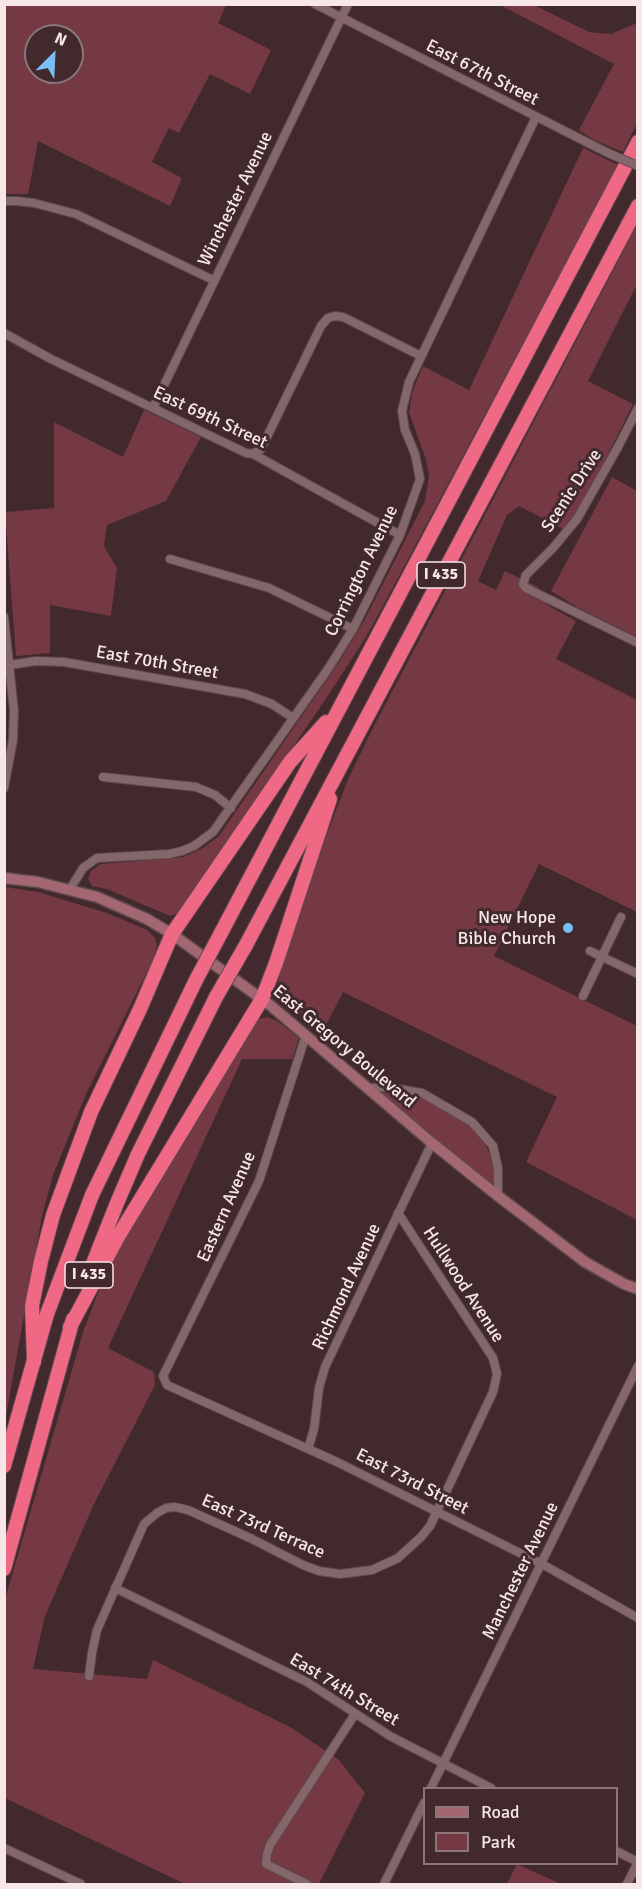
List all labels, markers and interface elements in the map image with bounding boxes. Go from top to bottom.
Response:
north arrow [24,24,84,84]
text: N [51,28,70,51]
street label: East 67th Street [422,35,542,111]
street label: Winchester Avenue [194,128,278,270]
street label: East 69th Street [149,382,271,454]
street label: Scenic Drive [537,445,607,537]
street label: Corrington Avenue [321,502,403,640]
road number: I 435 [417,562,465,588]
street label: East 70th Street [94,642,220,684]
place label: New Hope Bible Church [458,907,556,950]
marker: New Hope Bible Church [561,921,575,935]
street label: East Gregory Boulevard [268,981,420,1113]
street label: Eastern Avenue [193,1148,261,1266]
street label: Richmond Avenue [308,1220,386,1354]
street label: Hullwood Avenue [418,1223,508,1347]
road number: I 435 [65,1262,113,1288]
street label: East 73rd Street [352,1444,472,1520]
street label: East 73rd Terrace [198,1490,328,1564]
street label: Manchester Avenue [478,1499,564,1643]
street label: East 74th Street [285,1649,403,1731]
legend [423,1787,618,1865]
text: Road [481,1801,520,1823]
text: Park [481,1831,516,1853]

